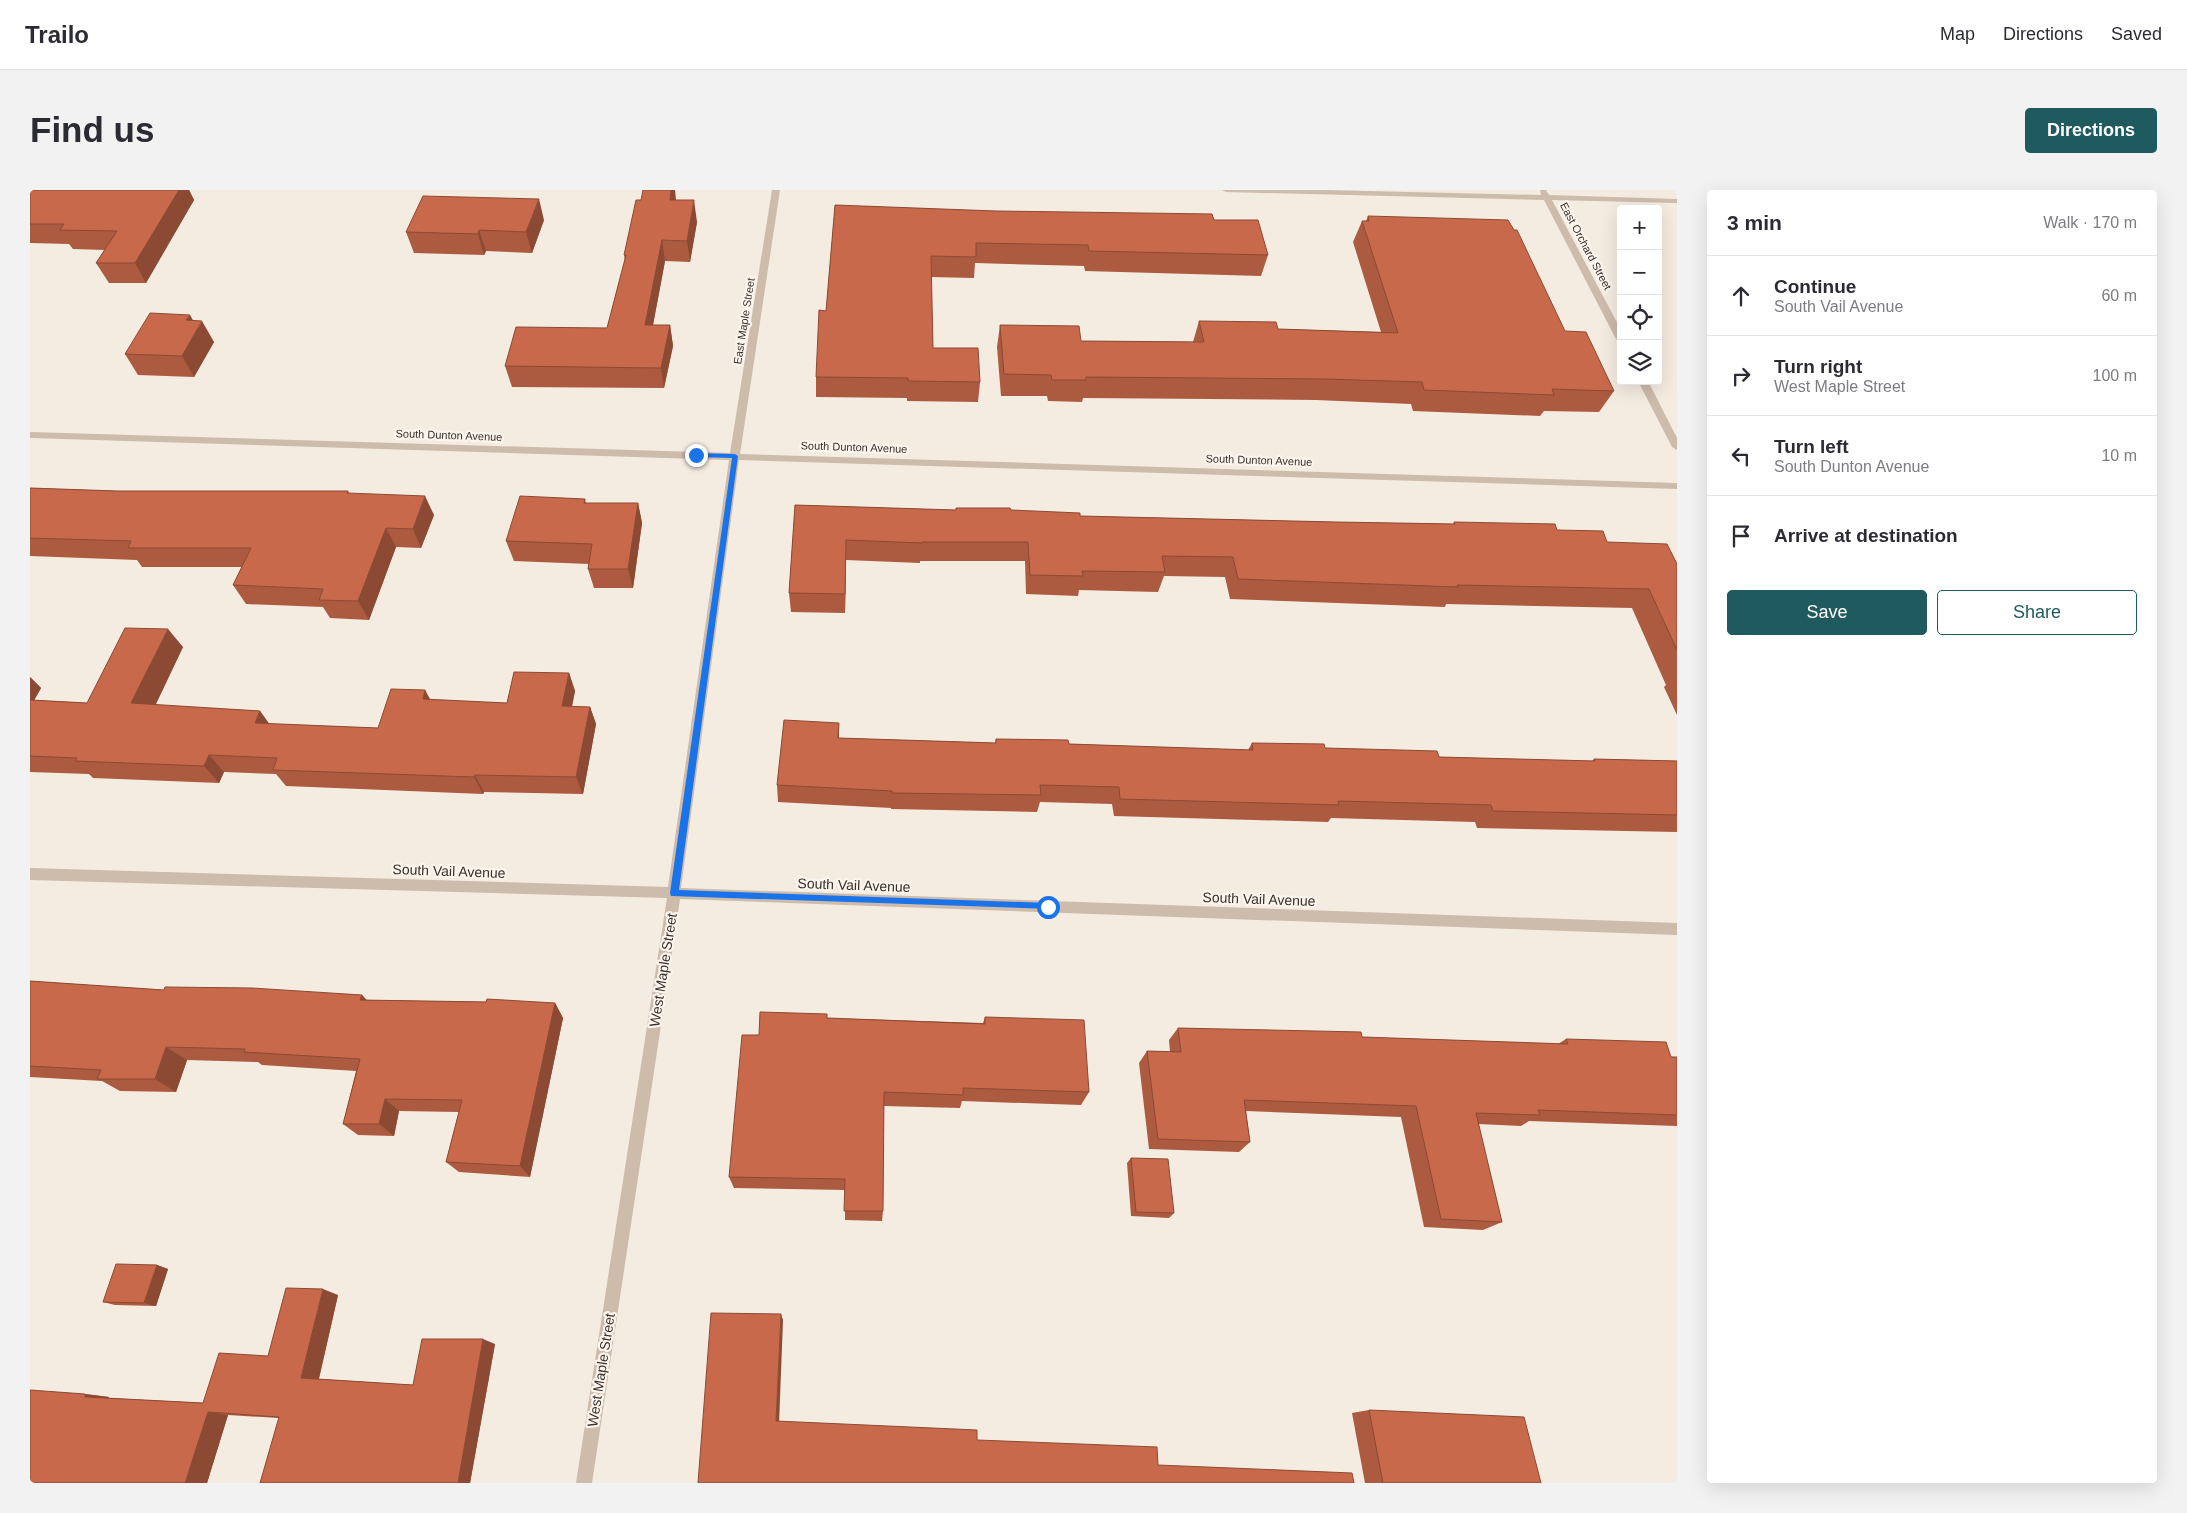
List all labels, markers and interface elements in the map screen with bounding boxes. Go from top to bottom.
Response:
text: Trailo [25,21,89,48]
text: Map [1940,24,1975,44]
text: Directions [2003,24,2083,44]
text: Saved [2111,24,2162,44]
button: Directions [2025,108,2157,153]
text: Find us [30,110,154,149]
street label: East Orchard Street [1558,200,1614,292]
map controls [1617,205,1662,385]
button: + [1617,205,1662,250]
text: 3 min [1727,211,1782,234]
text: Walk · 170 m [2043,214,2137,231]
button: − [1617,250,1662,295]
text: Continue [1774,276,1856,297]
street label: East Maple Street [731,277,757,365]
icon: ahead [1727,282,1755,310]
text: 60 m [2101,287,2137,304]
button: locate [1617,295,1662,340]
text: South Vail Avenue [1774,298,1903,315]
button: layers [1617,340,1662,385]
text: Turn right [1774,356,1862,377]
icon: right [1727,362,1755,390]
text: 100 m [2093,367,2137,384]
text: West Maple Street [1774,378,1905,395]
street label: South Dunton Avenue [395,427,503,443]
text: Turn left [1774,436,1849,457]
street label: South Dunton Avenue [800,439,908,455]
icon: left [1727,442,1755,470]
route end [685,444,708,467]
text: 10 m [2101,447,2137,464]
street label: South Dunton Avenue [1205,452,1313,468]
text: South Dunton Avenue [1774,458,1929,475]
icon: arrive [1727,522,1755,550]
text: Arrive at destination [1774,525,1958,546]
button: Save [1727,590,1927,635]
button: Share [1937,590,2137,635]
street label: South Vail Avenue [392,861,506,881]
street label: South Vail Avenue [797,875,911,895]
street label: South Vail Avenue [1202,889,1316,909]
route start [1037,896,1060,919]
street label: West Maple Street [646,912,680,1028]
street label: West Maple Street [584,1312,618,1428]

